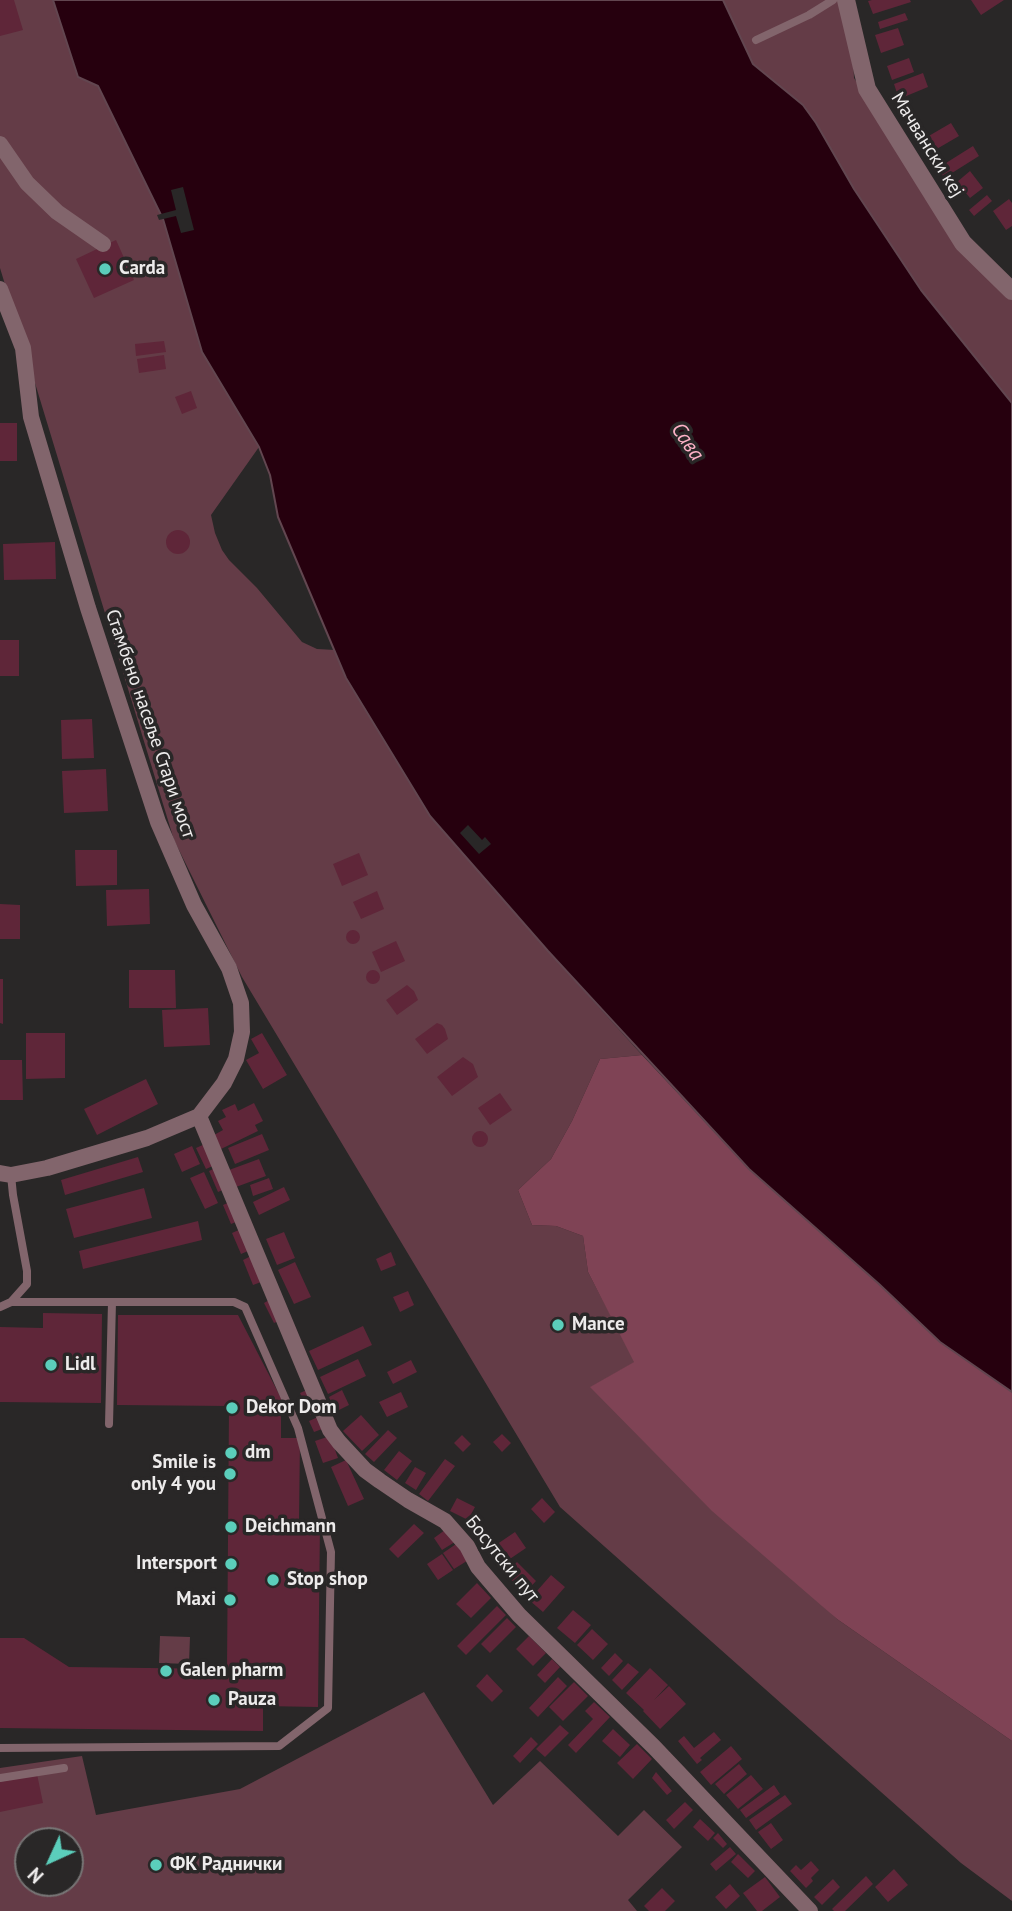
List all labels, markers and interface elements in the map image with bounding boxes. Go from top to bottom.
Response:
street label: Мачвански кеј [886,88,968,202]
place label: Carda [119,258,165,280]
marker: Carda [97,261,113,277]
water label: Сава [665,418,709,466]
street label: Стамбено насеље Стари мост [100,607,200,841]
place label: Mance [572,1314,625,1336]
marker: Mance [550,1317,566,1333]
place label: Lidl [65,1354,96,1376]
marker: Lidl [43,1357,59,1373]
place label: Dekor Dom [246,1397,337,1419]
marker: Dekor Dom [224,1400,240,1416]
place label: dm [245,1442,271,1464]
marker: dm [223,1445,239,1461]
place label: Smile is only 4 you [131,1452,216,1496]
marker: Smile is only 4 you [222,1466,238,1482]
street label: Босутски пут [460,1511,544,1607]
place label: Deichmann [245,1516,336,1538]
marker: Deichmann [223,1519,239,1535]
place label: Intersport [136,1553,217,1575]
marker: Intersport [223,1556,239,1572]
place label: Stop shop [287,1569,368,1591]
marker: Stop shop [265,1572,281,1588]
place label: Maxi [176,1589,216,1611]
marker: Maxi [222,1592,238,1608]
place label: Galen pharm [180,1660,283,1682]
marker: Galen pharm [158,1663,174,1679]
place label: Pauza [228,1689,276,1711]
marker: Pauza [206,1692,222,1708]
north arrow [14,1827,84,1897]
place label: ФК Раднички [170,1854,282,1876]
marker: ФК Раднички [148,1857,164,1873]
text: N [23,1863,48,1888]

